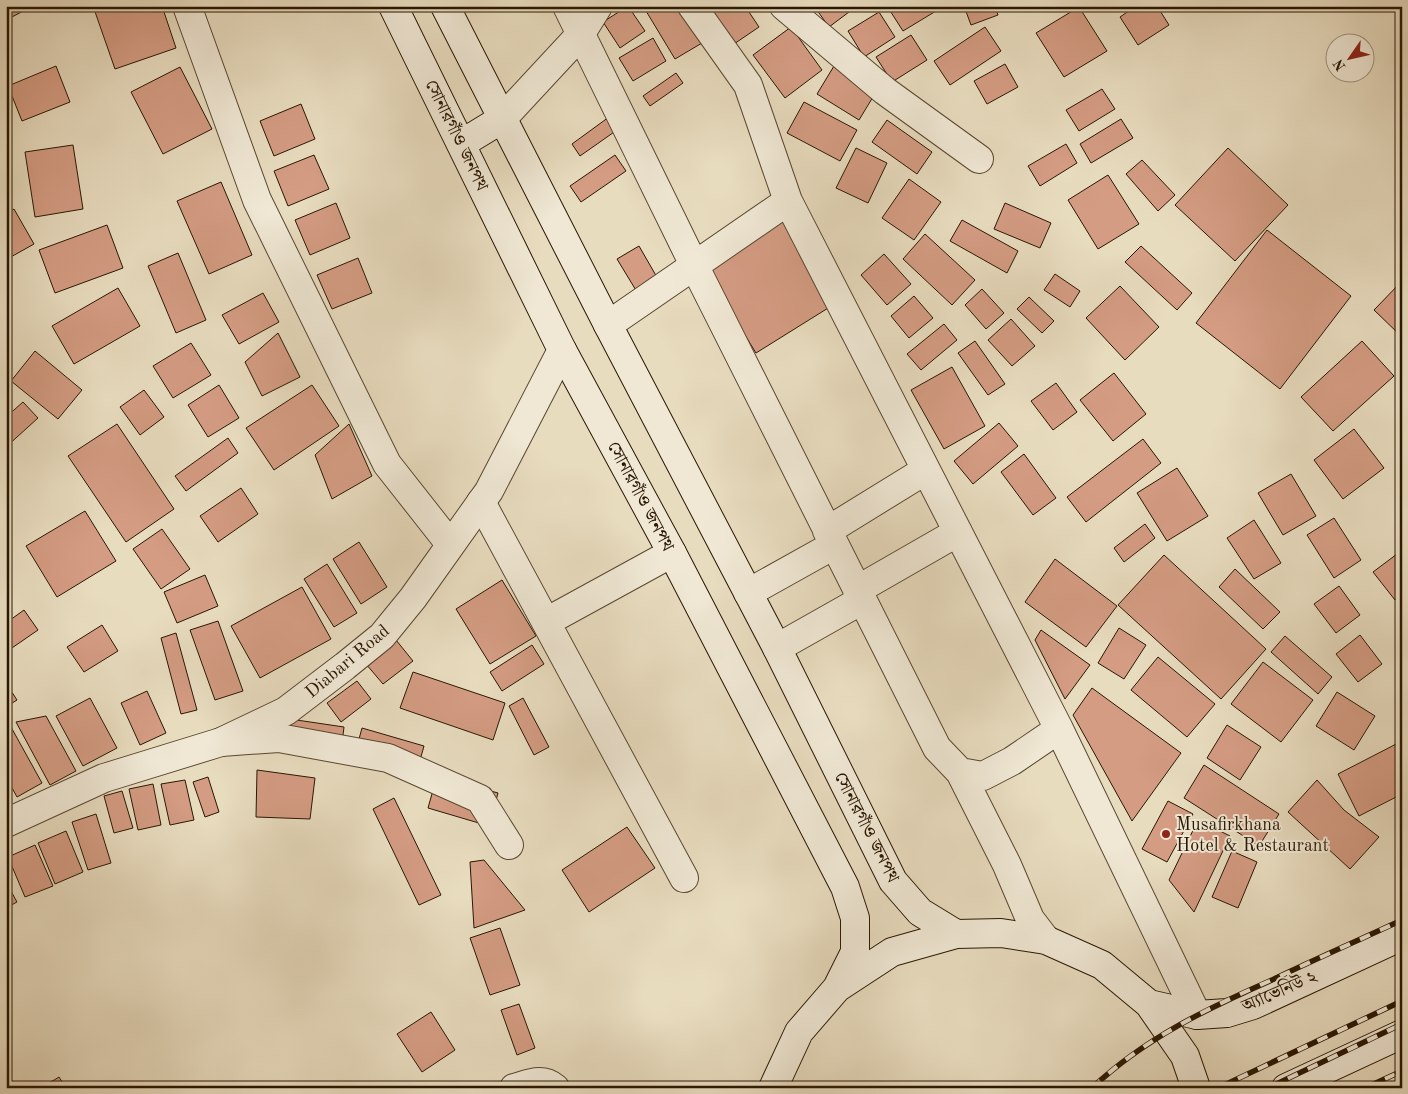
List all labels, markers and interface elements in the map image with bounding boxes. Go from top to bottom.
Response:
north arrow [1326,32,1376,82]
text: N [1331,56,1349,73]
street label: সোনারগাঁও জনপথ [421,76,493,195]
street label: সোনারগাঁও জনপথ [604,438,679,555]
street label: Diabari Road [302,622,393,702]
street label: সোনারগাঁও জনপথ [831,769,904,886]
place label: Musafirkhana Hotel & Restaurant [1176,816,1329,855]
marker: Musafirkhana Hotel & Restaurant [1160,828,1172,840]
street label: অ্যাভেনিউ ২ [1237,965,1320,1016]

